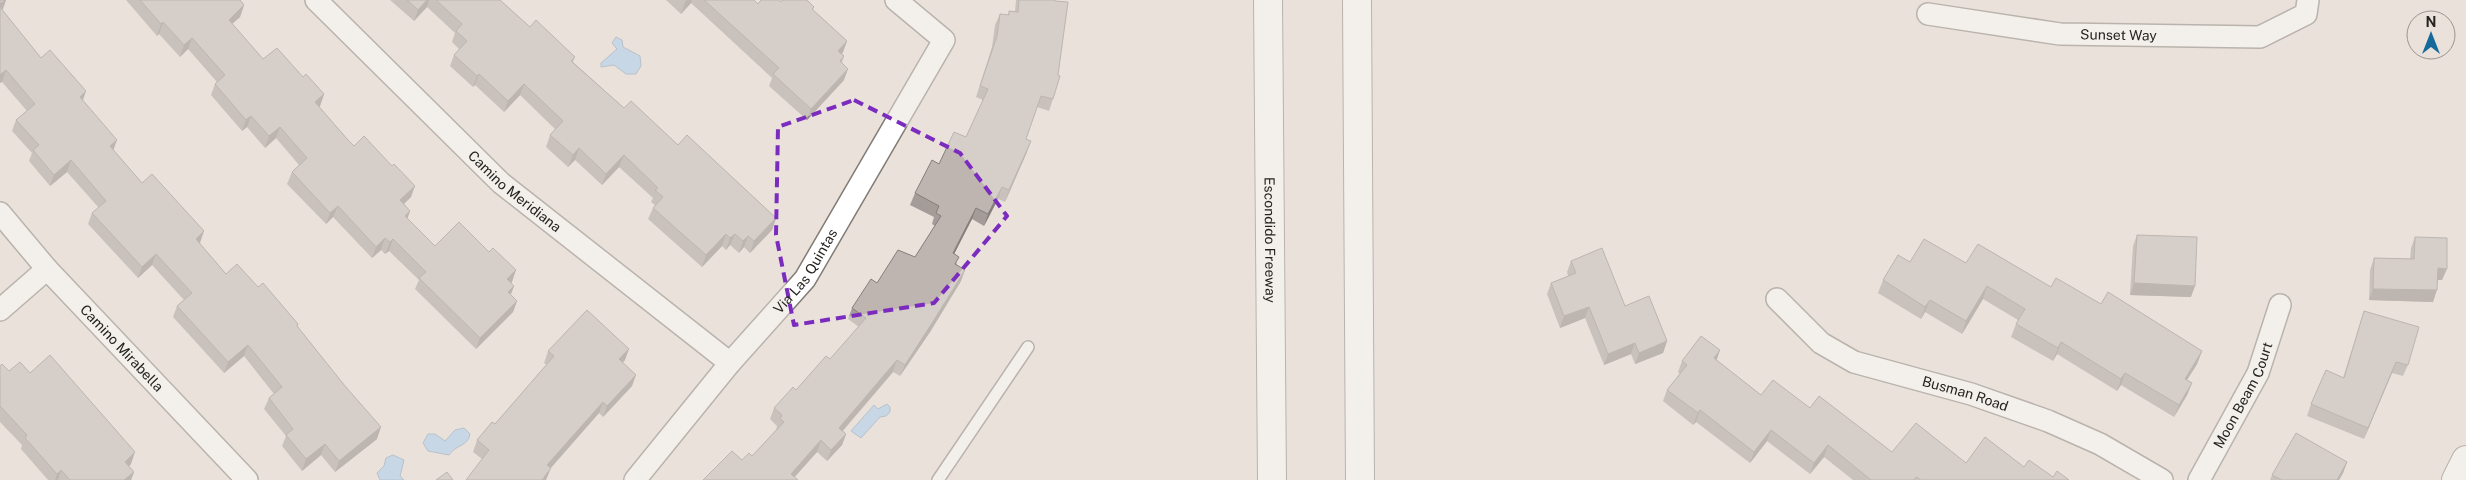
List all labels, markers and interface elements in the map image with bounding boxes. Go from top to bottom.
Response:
north arrow [2406,10,2456,60]
text: N [2426,14,2436,30]
street label: Sunset Way [2080,26,2157,43]
street label: Camino Meridiana [465,147,564,235]
street label: Escondido Freeway [1261,177,1279,304]
street label: Via Las Quintas [770,226,840,317]
street label: Camino Mirabella [77,301,167,395]
street label: Moon Beam Court [2210,340,2276,451]
street label: Busman Road [1920,373,2010,414]

